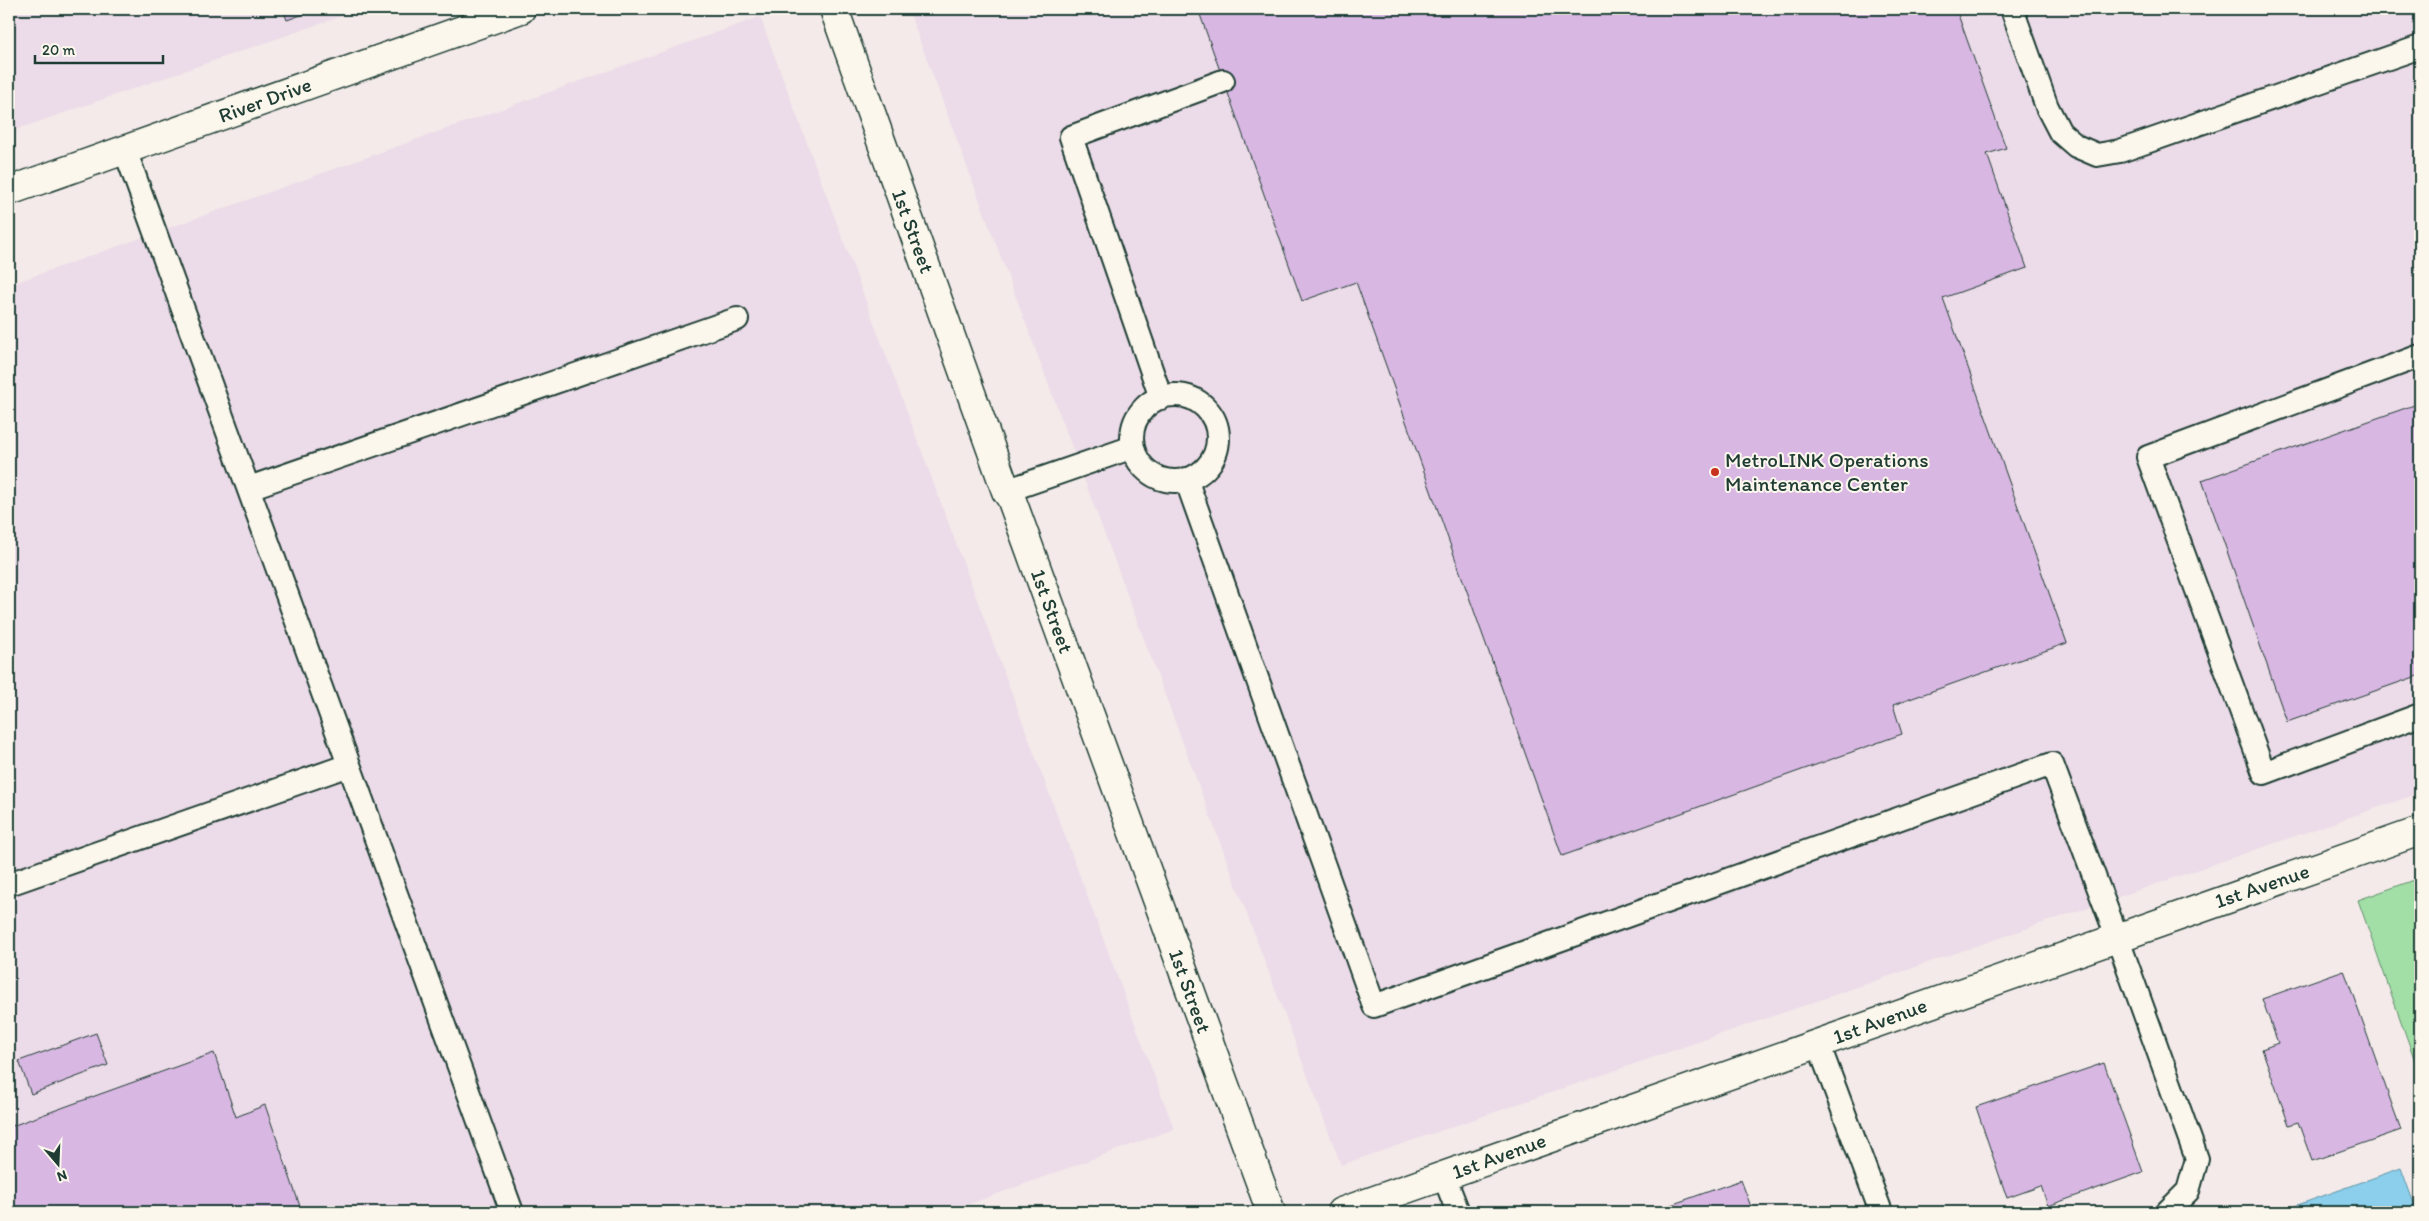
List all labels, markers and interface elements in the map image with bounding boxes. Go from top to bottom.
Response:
scale bar [35,32,162,64]
text: 20 m [42,41,76,59]
street label: River Drive [215,71,315,128]
street label: 1st Street [887,185,940,276]
place label: MetroLINK Operations Maintenance Center [1725,447,1929,496]
marker: MetroLINK Operations Maintenance Center [1709,466,1721,478]
street label: 1st Street [1026,565,1079,656]
street label: 1st Avenue [2211,858,2312,913]
street label: 1st Street [1164,945,1217,1036]
street label: 1st Avenue [1829,992,1930,1049]
street label: 1st Avenue [1448,1127,1549,1184]
north arrow [32,1138,82,1188]
text: N [55,1166,69,1185]

